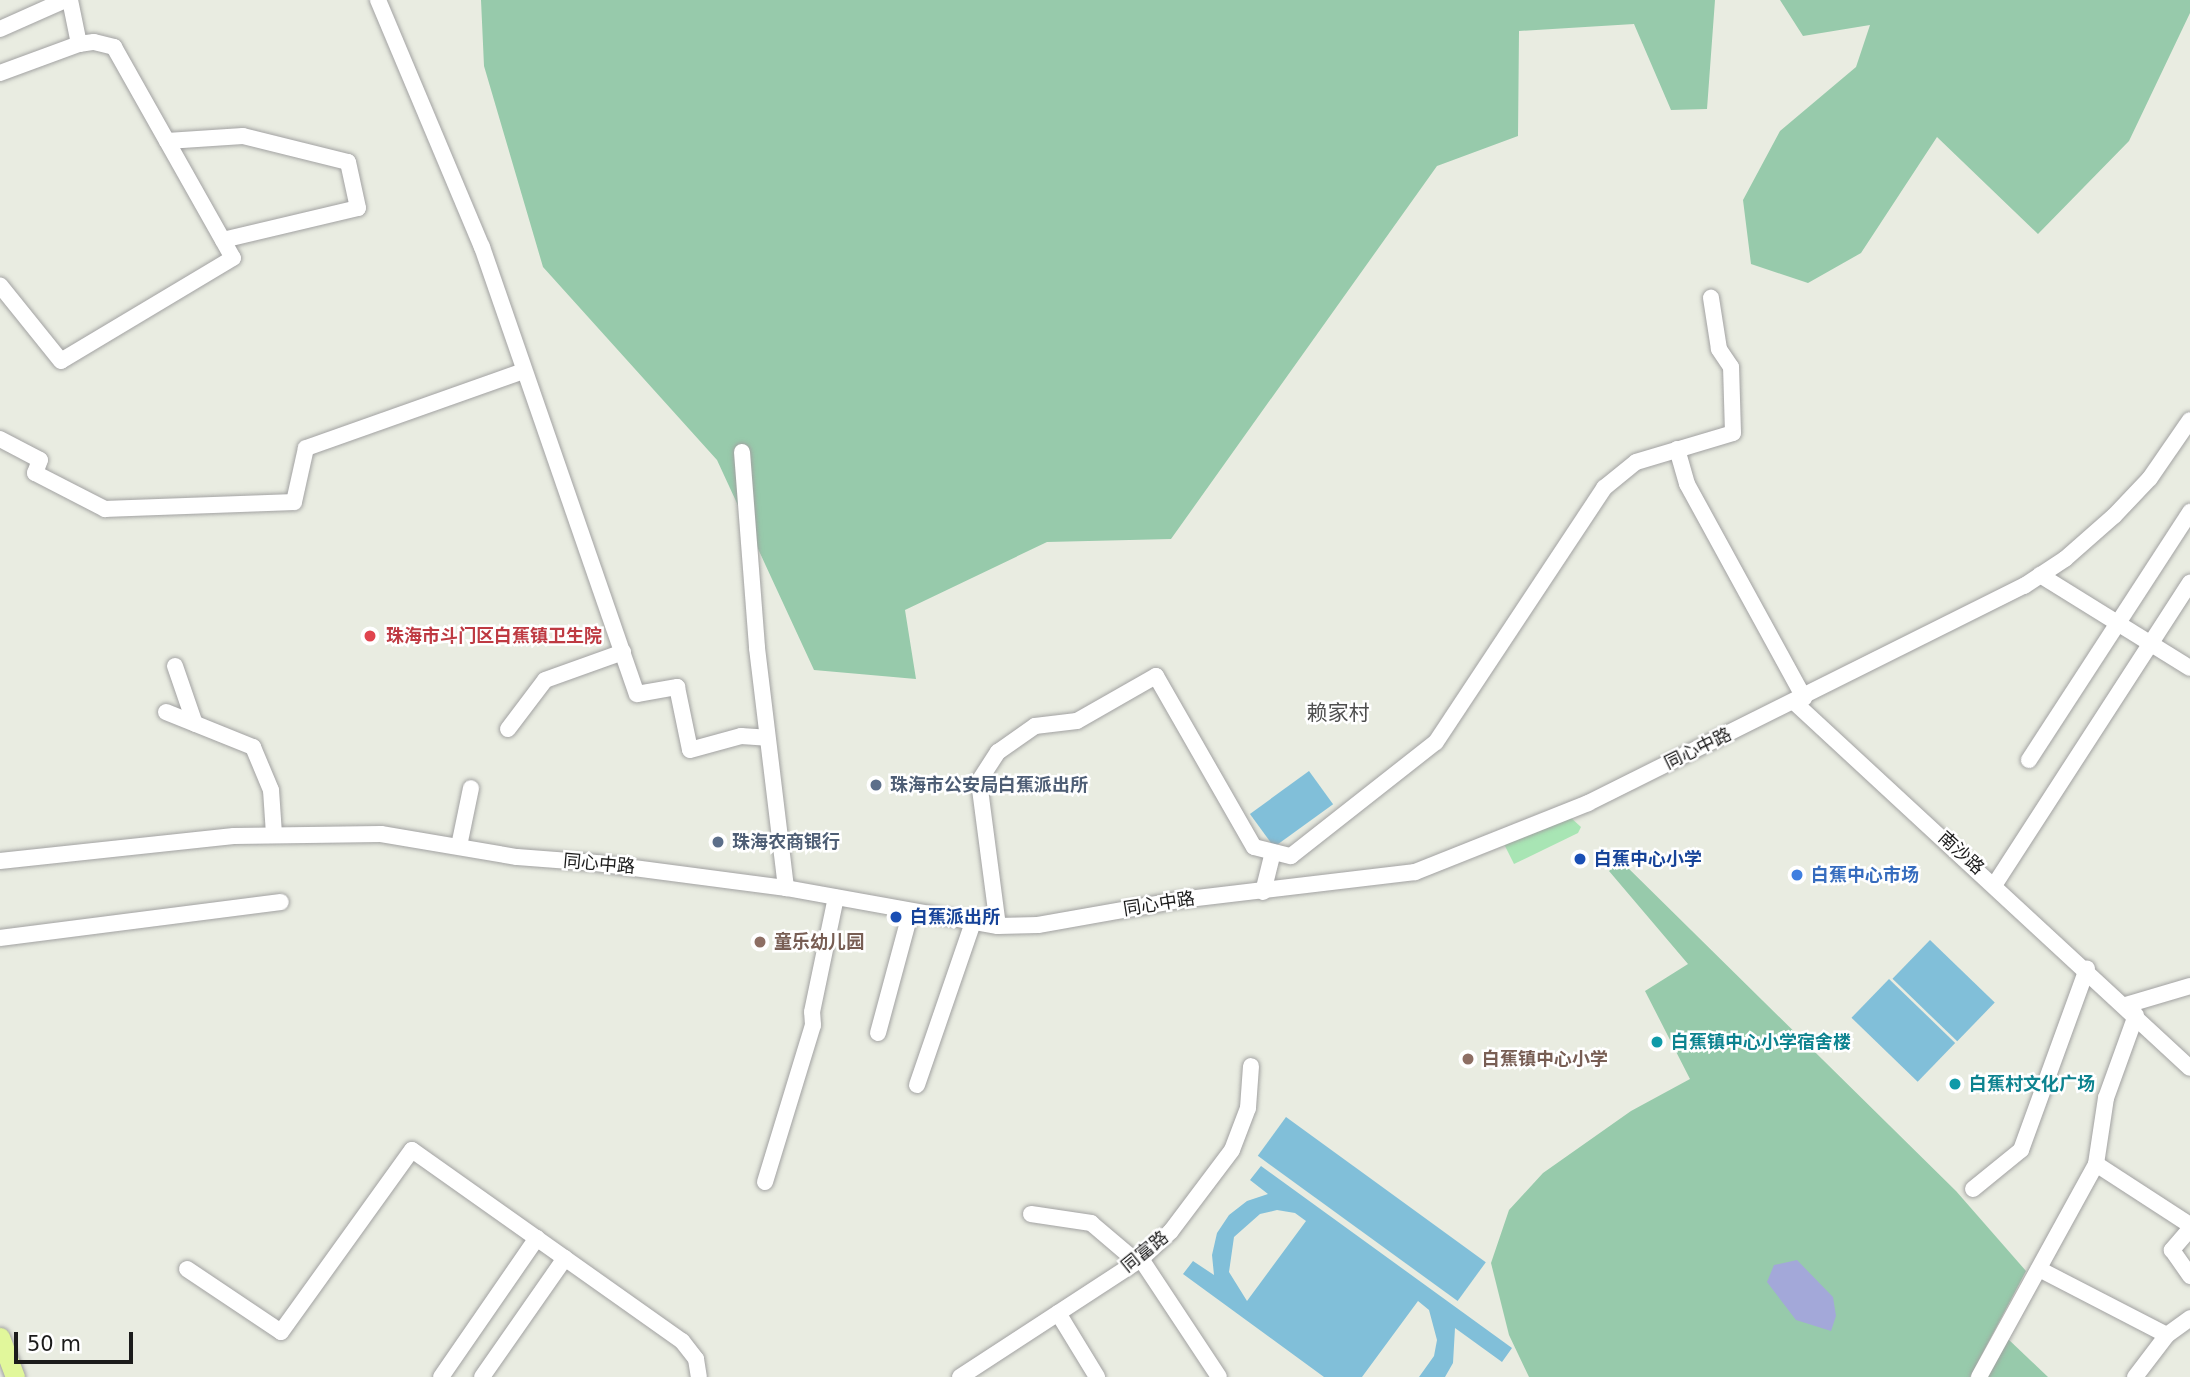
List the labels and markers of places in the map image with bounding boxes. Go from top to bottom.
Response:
place label: 珠海市斗门区白蕉镇卫生院 [386,625,602,647]
marker: 珠海市斗门区白蕉镇卫生院 [360,626,380,646]
place label: 珠海市公安局白蕉派出所 [890,774,1088,796]
marker: 珠海市公安局白蕉派出所 [868,777,884,793]
place label: 珠海农商银行 [732,831,840,853]
marker: 珠海农商银行 [710,834,726,850]
place label: 白蕉中心小学 [1594,848,1702,870]
marker: 白蕉中心小学 [1572,851,1588,867]
place label: 白蕉中心市场 [1811,864,1919,886]
marker: 白蕉中心市场 [1789,867,1805,883]
place label: 白蕉派出所 [910,906,1000,928]
marker: 白蕉派出所 [888,909,904,925]
place label: 童乐幼儿园 [774,931,864,953]
marker: 童乐幼儿园 [752,934,768,950]
place label: 白蕉镇中心小学宿舍楼 [1671,1031,1851,1053]
marker: 白蕉镇中心小学宿舍楼 [1649,1034,1665,1050]
place label: 白蕉镇中心小学 [1482,1048,1608,1070]
marker: 白蕉镇中心小学 [1460,1051,1476,1067]
place label: 白蕉村文化广场 [1969,1073,2095,1095]
marker: 白蕉村文化广场 [1947,1076,1963,1092]

